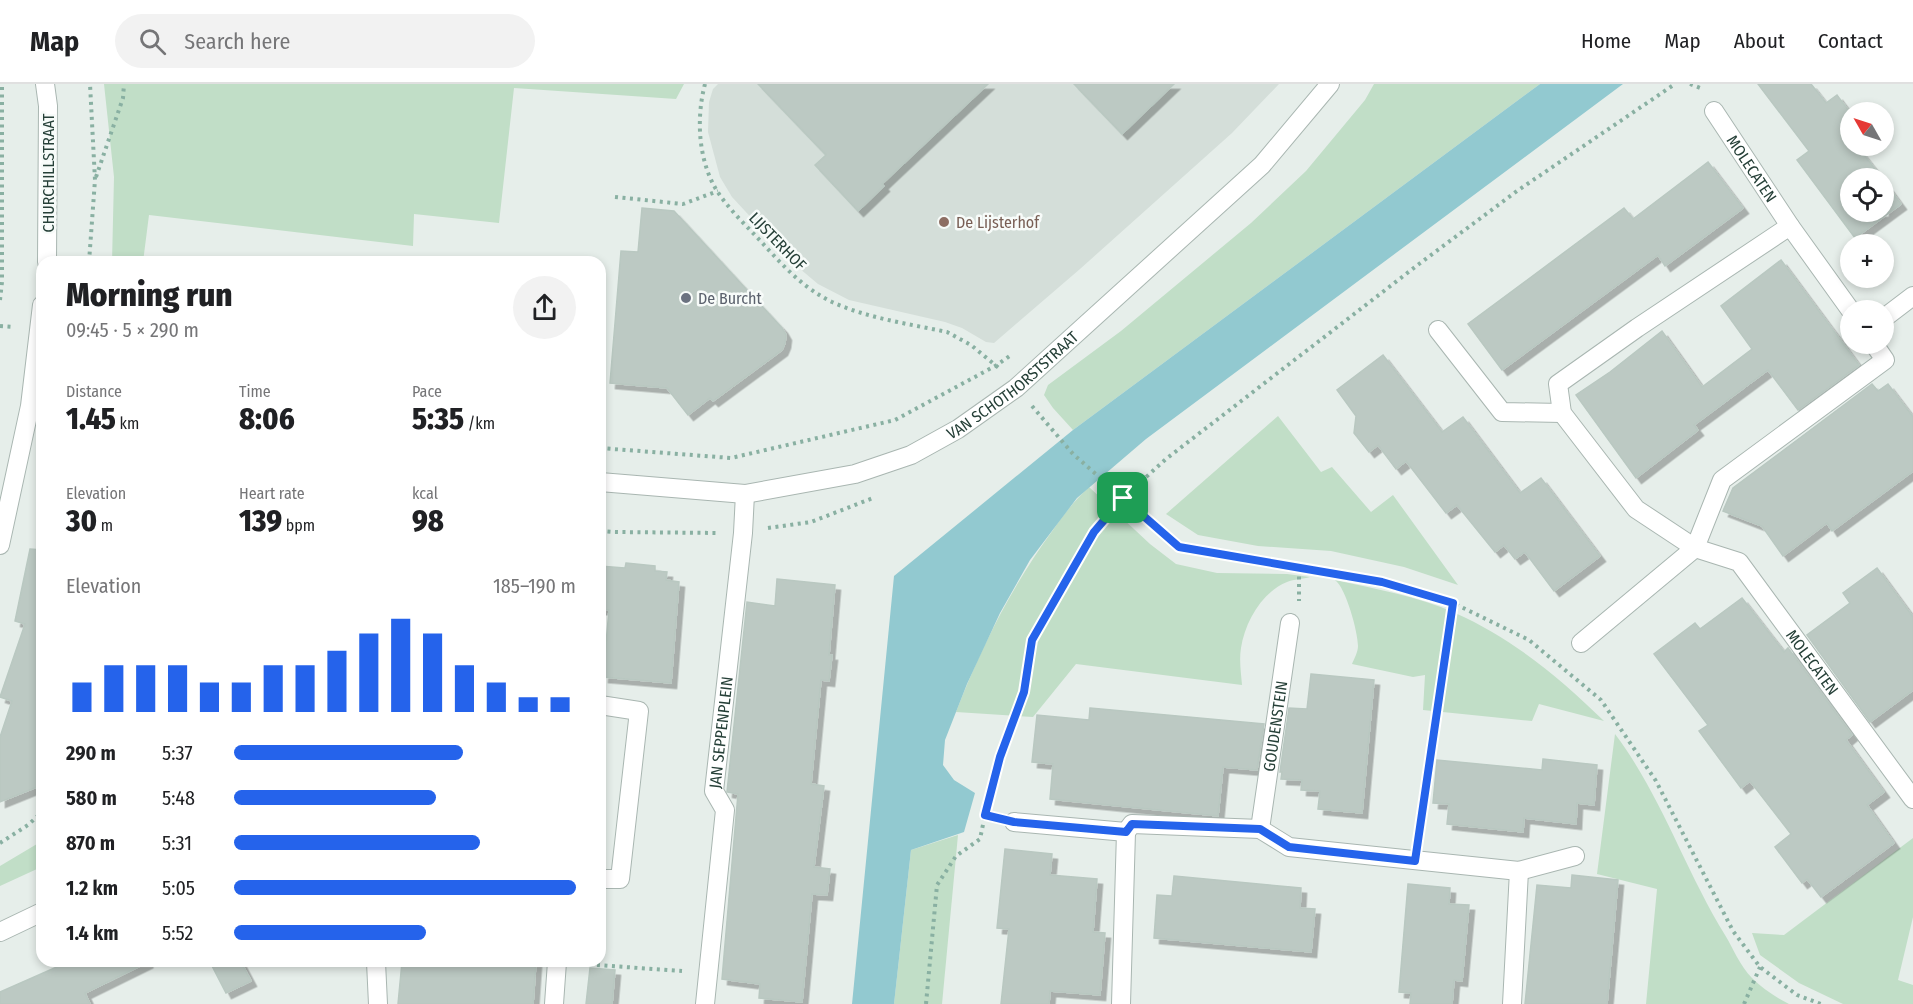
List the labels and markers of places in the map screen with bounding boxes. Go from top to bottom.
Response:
place label: De Lijsterhof [956,213,1040,232]
marker: De Lijsterhof [937,215,951,229]
place label: De Burcht [698,289,762,308]
marker: De Burcht [679,291,693,305]
pin [1097,472,1148,523]

